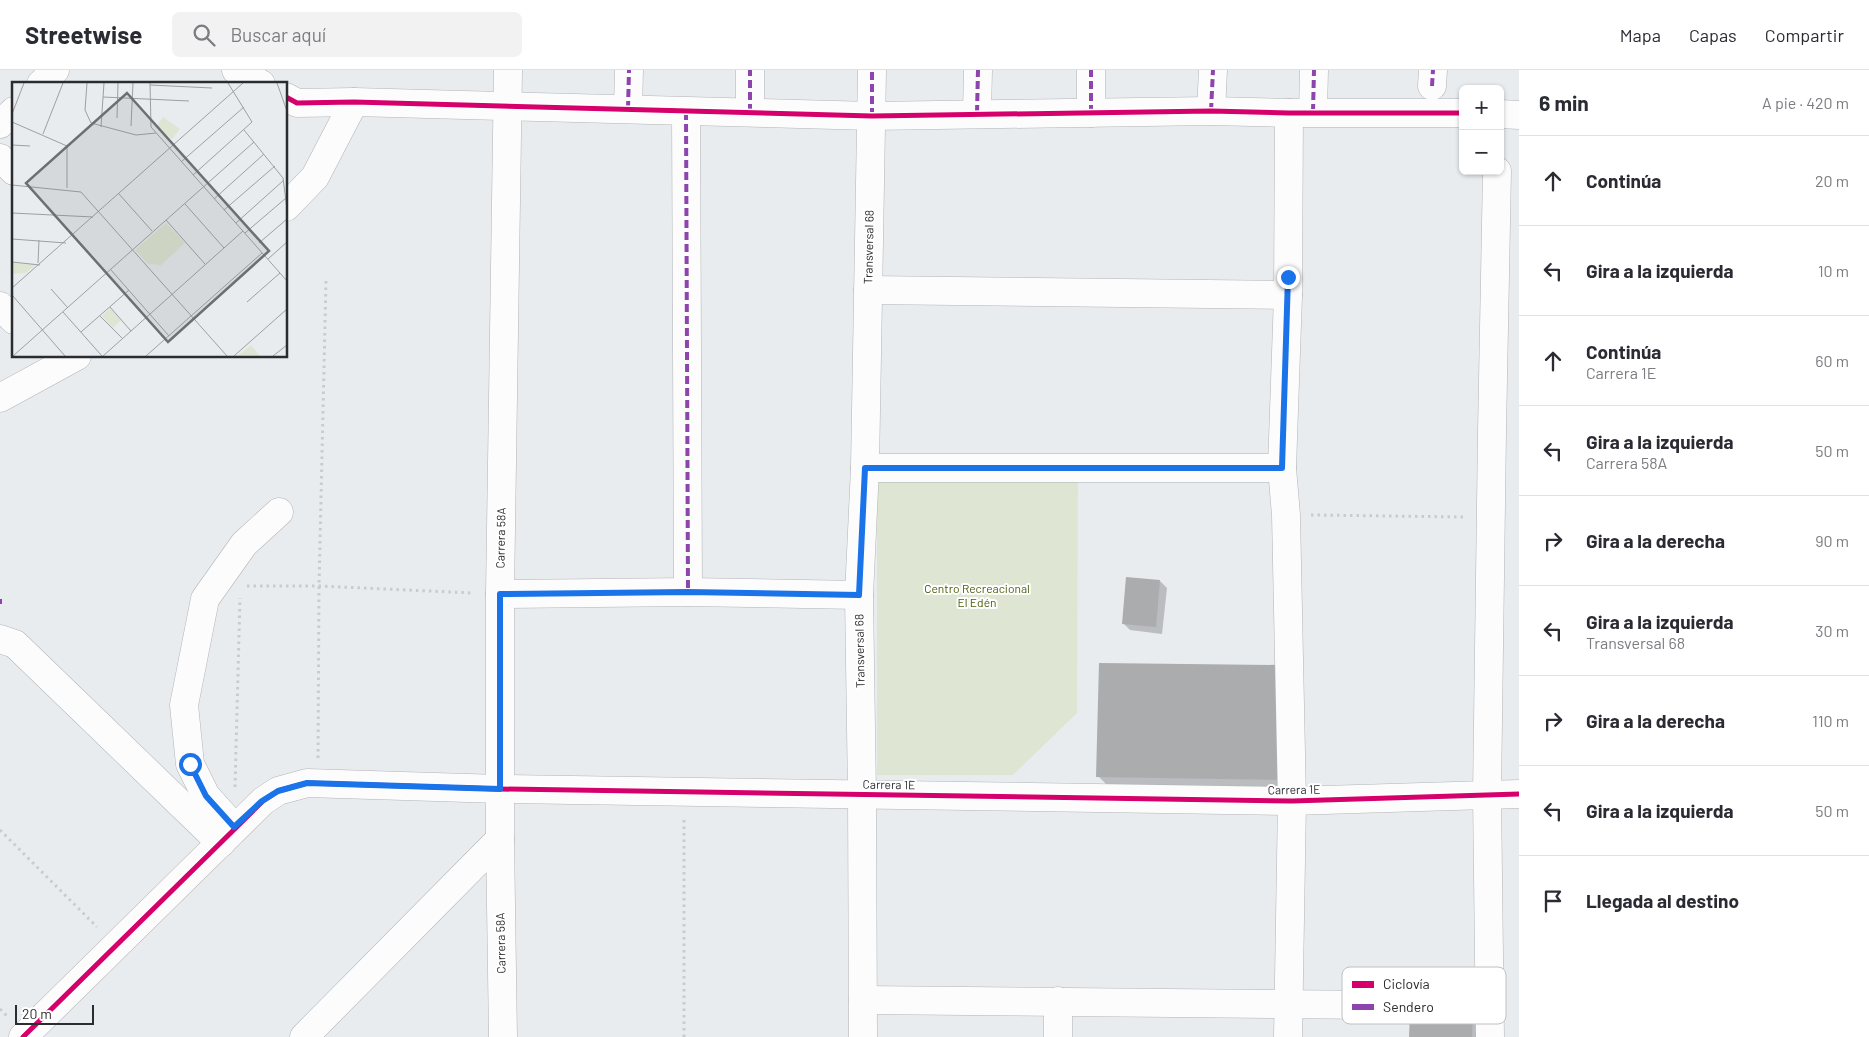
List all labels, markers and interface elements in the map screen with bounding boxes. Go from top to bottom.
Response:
search box [172,12,522,57]
text: Streetwise [25,20,142,49]
icon: search [190,21,218,49]
text: Buscar aquí [230,23,326,46]
text: Mapa [1620,24,1661,46]
text: Capas [1689,24,1737,46]
text: Compartir [1765,24,1844,46]
inset map [12,82,288,358]
map controls [1459,85,1504,175]
button: + [1459,85,1504,130]
text: 6 min [1539,90,1589,115]
text: A pie · 420 m [1762,93,1849,112]
button: − [1459,130,1504,175]
icon: ahead [1539,167,1567,195]
text: Continúa [1586,169,1661,192]
text: 20 m [1815,171,1849,190]
street label: Transversal 68 [860,210,876,284]
icon: left [1539,257,1567,285]
text: Gira a la izquierda [1586,259,1734,282]
text: 10 m [1818,261,1849,280]
route end [1277,266,1300,289]
text: Continúa [1586,340,1661,363]
icon: ahead [1539,347,1567,375]
text: 60 m [1815,351,1849,370]
text: Carrera 1E [1586,363,1656,382]
text: Gira a la izquierda [1586,430,1734,453]
icon: left [1539,437,1567,465]
text: 50 m [1815,441,1849,460]
text: Carrera 58A [1586,453,1667,472]
street label: Carrera 58A [492,507,508,569]
icon: right [1539,527,1567,555]
text: Gira a la derecha [1586,529,1725,552]
text: 90 m [1815,531,1849,550]
park label: Centro Recreacional El Edén [924,581,1030,609]
text: Gira a la izquierda [1586,610,1734,633]
street label: Transversal 68 [851,614,867,688]
icon: left [1539,617,1567,645]
text: 30 m [1815,621,1849,640]
text: Transversal 68 [1586,633,1685,652]
icon: right [1539,707,1567,735]
text: Gira a la derecha [1586,709,1725,732]
text: 110 m [1812,711,1849,730]
route start [179,753,202,776]
street label: Carrera 1E [863,777,916,791]
street label: Carrera 1E [1267,782,1320,796]
icon: left [1539,797,1567,825]
text: Gira a la izquierda [1586,799,1734,822]
text: 50 m [1815,801,1849,820]
icon: arrive [1539,887,1567,915]
text: Llegada al destino [1586,889,1739,912]
street label: Carrera 58A [492,912,508,974]
legend [1342,967,1506,1024]
text: Ciclovía [1383,975,1430,992]
text: Sendero [1383,998,1434,1015]
scale bar [15,1002,94,1025]
text: 20 m [22,1005,52,1022]

